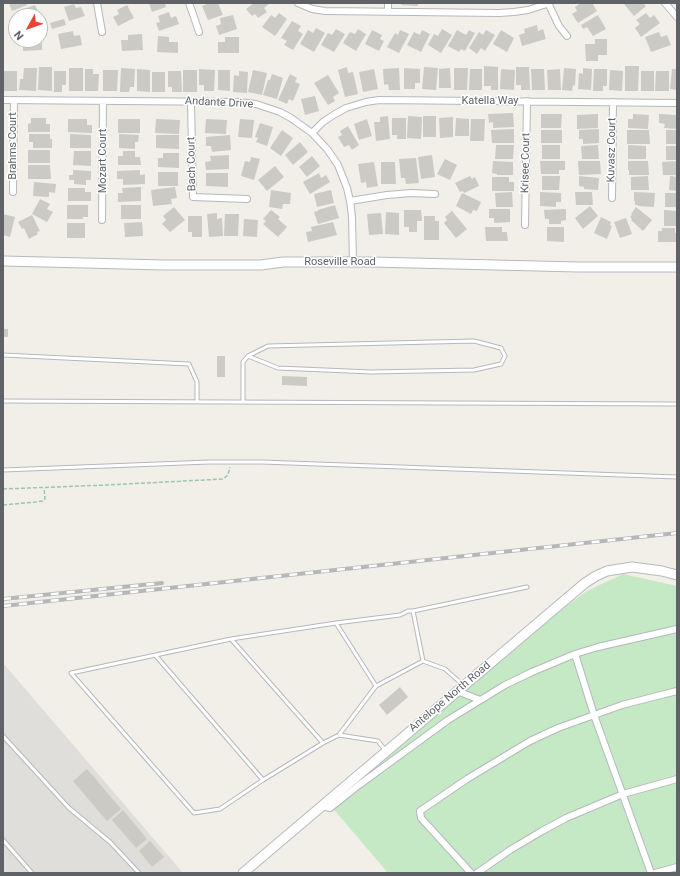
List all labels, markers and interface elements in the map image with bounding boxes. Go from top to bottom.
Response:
north arrow [8,8,48,48]
text: N [12,28,27,43]
street label: Katella Way [461,94,519,108]
street label: Andante Drive [185,95,253,111]
street label: Brahms Court [6,112,20,180]
street label: Kuvasz Court [605,117,619,183]
street label: Mozart Court [96,129,110,193]
street label: Krisee Court [519,133,533,193]
street label: Bach Court [185,137,199,191]
street label: Roseville Road [304,255,376,269]
street label: Antelope North Road [407,659,493,735]

